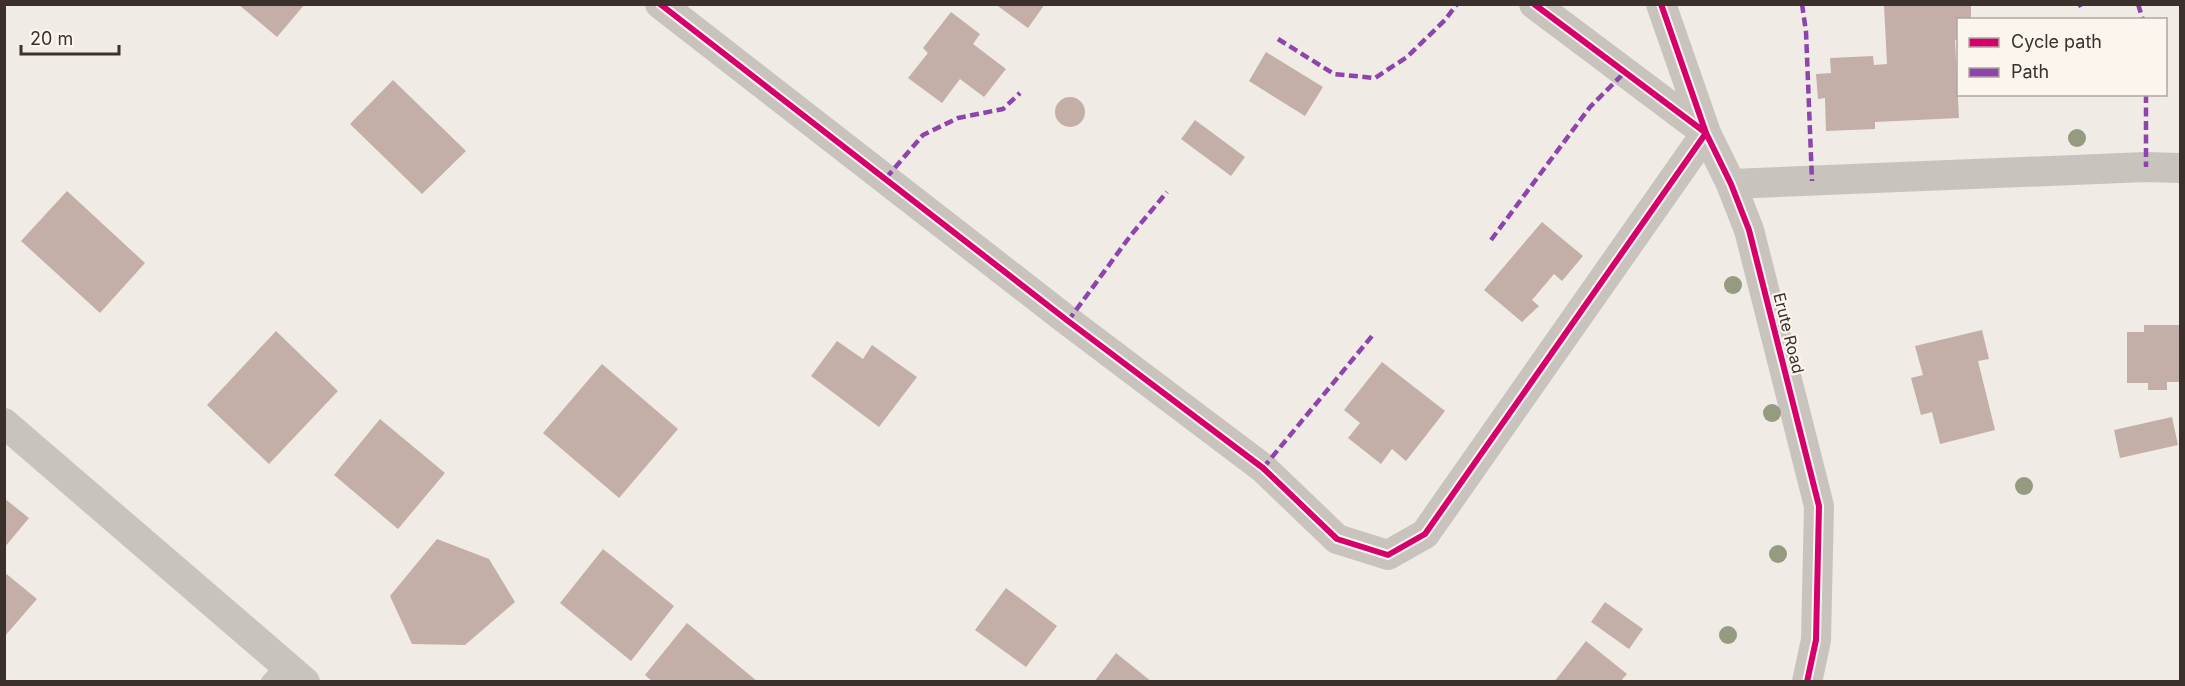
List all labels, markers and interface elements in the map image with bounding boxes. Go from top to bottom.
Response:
scale bar [21,18,118,56]
legend [1957,18,2167,96]
text: 20 m [30,28,73,49]
text: Cycle path [2011,31,2102,52]
text: Path [2011,61,2049,82]
street label: Erute Road [1769,291,1809,375]

